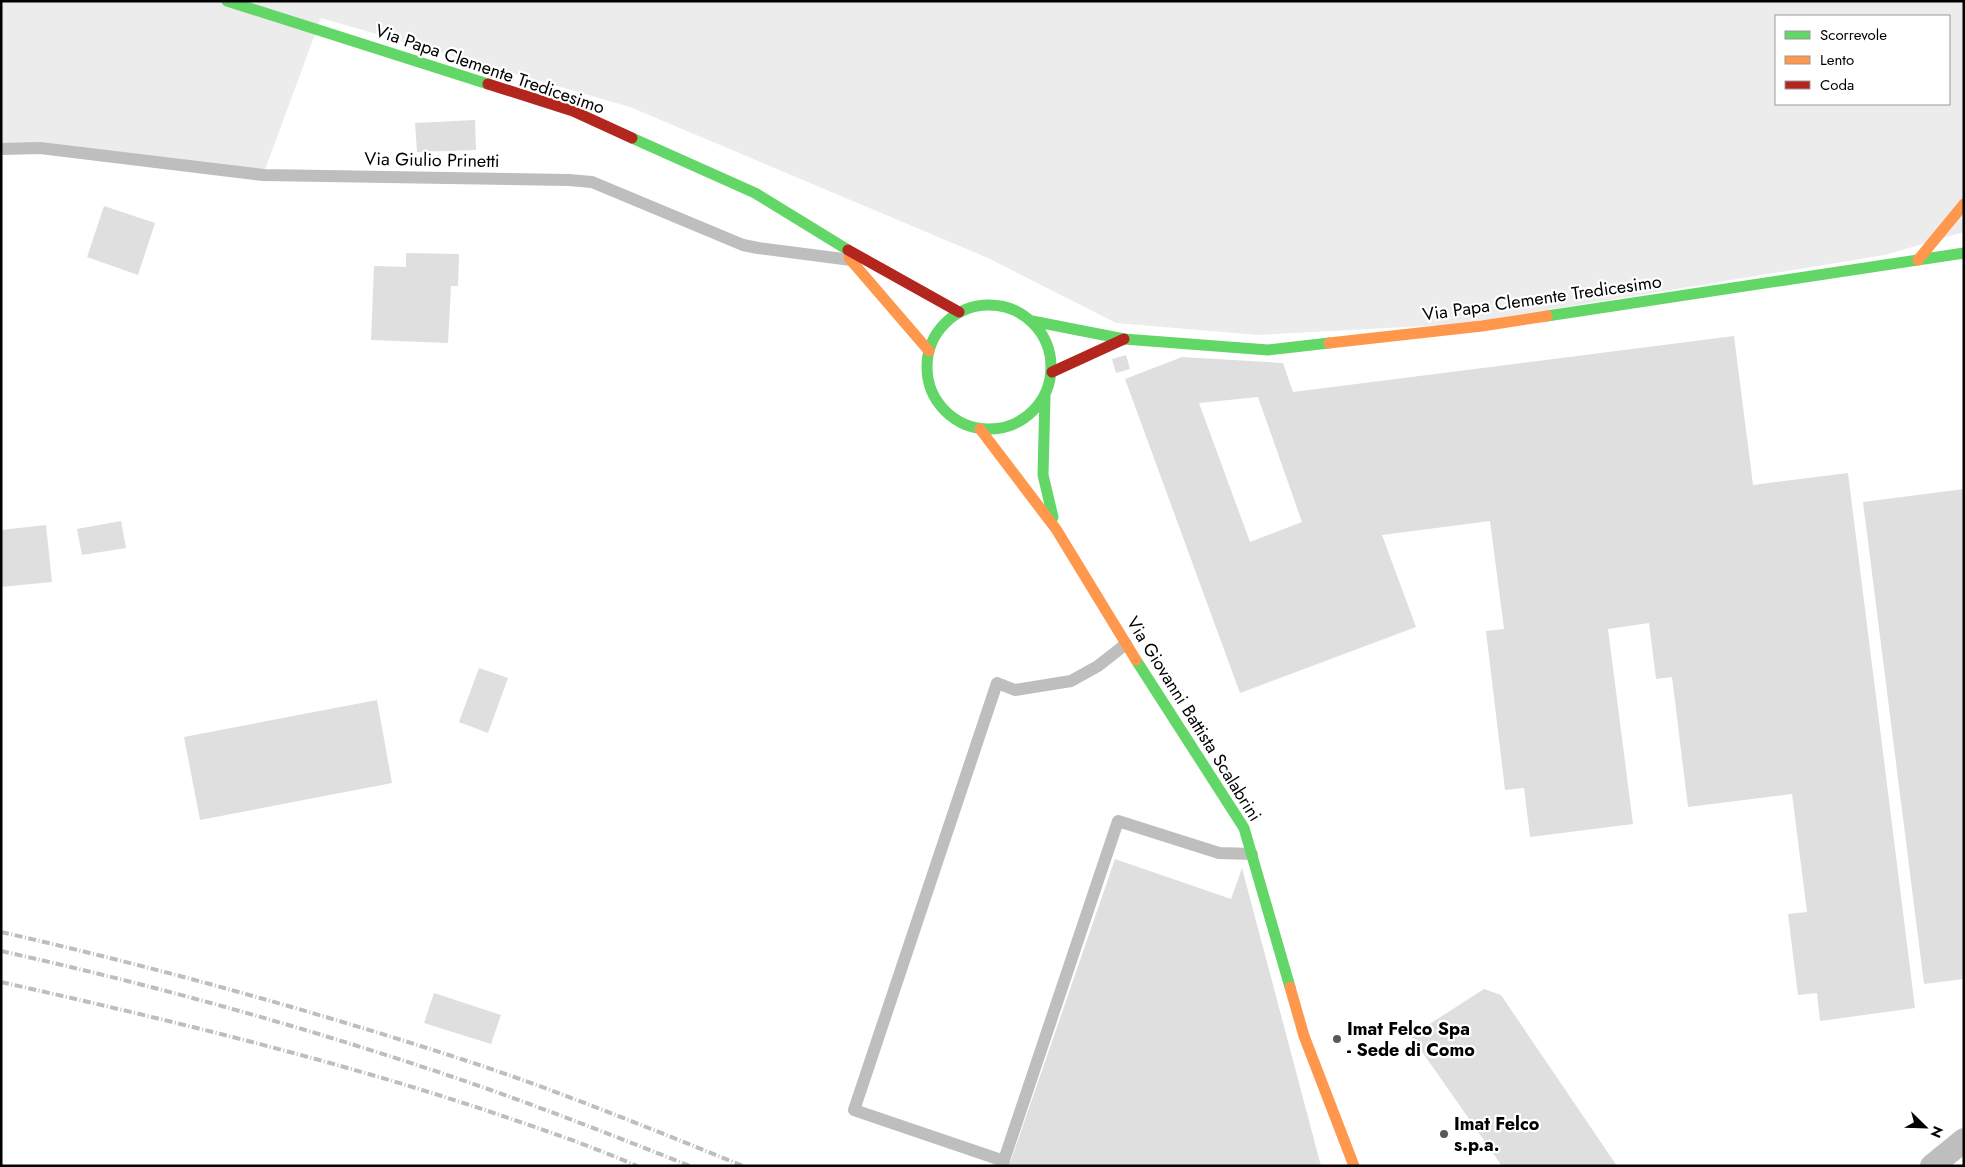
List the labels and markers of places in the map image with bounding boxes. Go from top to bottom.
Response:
place label: Imat Felco Spa - Sede di Como [1347,1016,1475,1063]
marker: Imat Felco Spa - Sede di Como [1331,1033,1343,1045]
place label: Imat Felco s.p.a. [1454,1111,1540,1158]
marker: Imat Felco s.p.a. [1438,1128,1450,1140]

